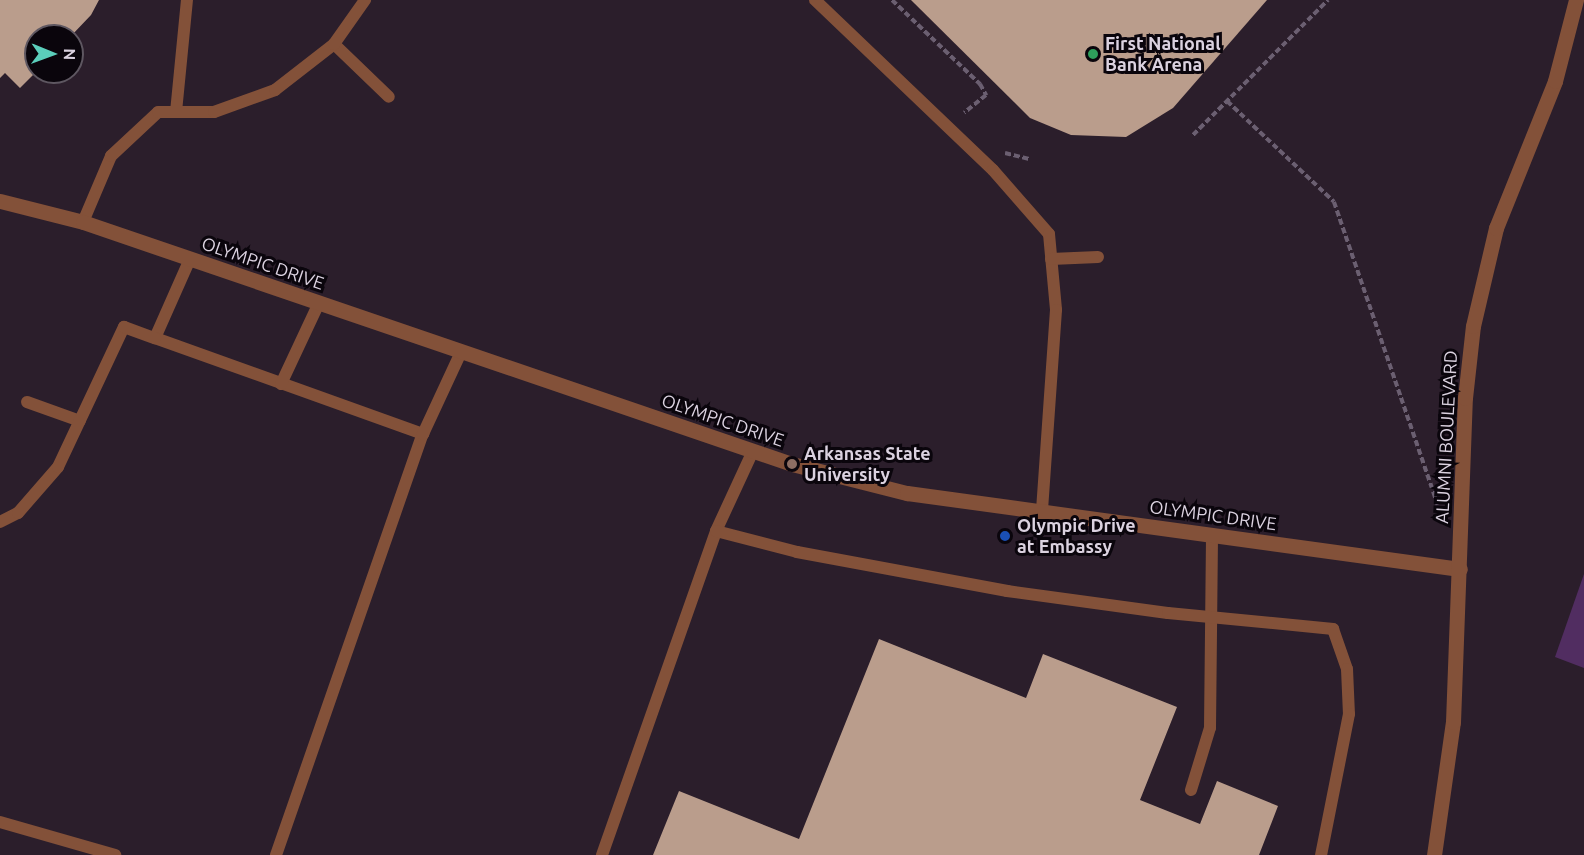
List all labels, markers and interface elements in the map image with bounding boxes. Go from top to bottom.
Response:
north arrow [24,24,84,84]
place label: First National Bank Arena [1105,33,1221,76]
marker: First National Bank Arena [1086,47,1100,61]
text: N [61,48,79,60]
street label: OLYMPIC DRIVE [199,232,327,294]
street label: ALUMNI BOULEVARD [1431,350,1461,524]
street label: OLYMPIC DRIVE [659,389,787,451]
place label: Arkansas State University [804,443,931,486]
marker: Arkansas State University [785,457,799,471]
street label: OLYMPIC DRIVE [1148,495,1278,535]
place label: Olympic Drive at Embassy [1017,515,1136,558]
marker: Olympic Drive at Embassy [998,529,1012,543]

